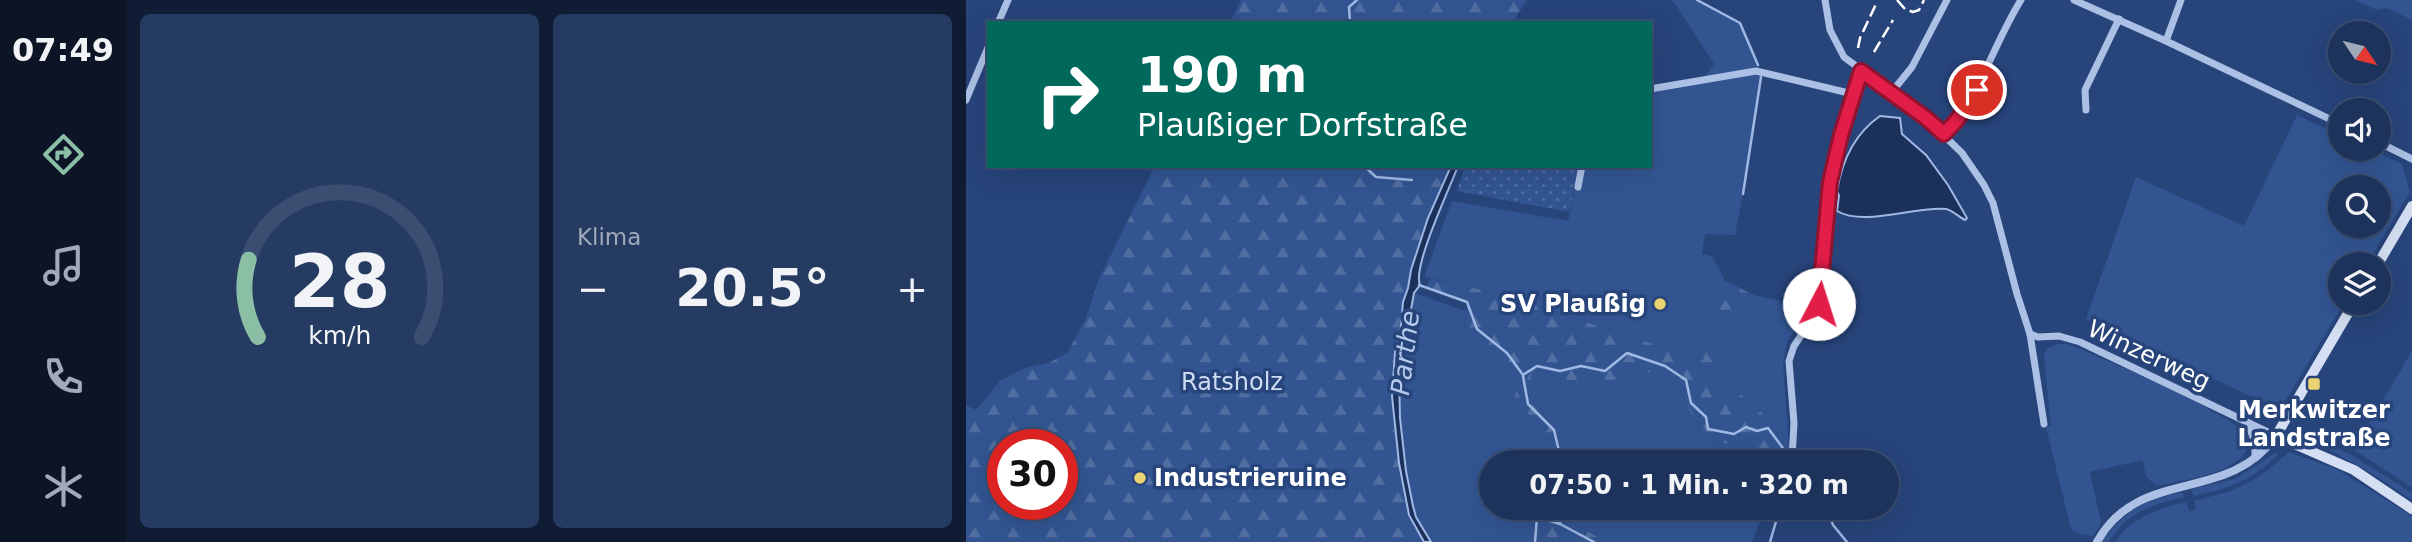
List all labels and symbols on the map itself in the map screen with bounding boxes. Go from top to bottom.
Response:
north arrow [2328,21,2390,84]
pin [1947,60,2007,120]
position arrow [1782,267,1856,341]
place label: SV Plaußig [1500,290,1646,318]
marker: SV Plaußig [1652,296,1668,312]
water label: Parthe [1385,309,1425,397]
street label: Winzerweg [2083,314,2215,396]
park label: Ratsholz [1181,368,1283,396]
marker: Merkwitzer Landstraße [2306,376,2322,392]
place label: Merkwitzer Landstraße [2237,396,2391,452]
speed limit sign: 30 [987,429,1078,520]
place label: Industrieruine [1154,464,1347,492]
marker: Industrieruine [1132,470,1148,486]

